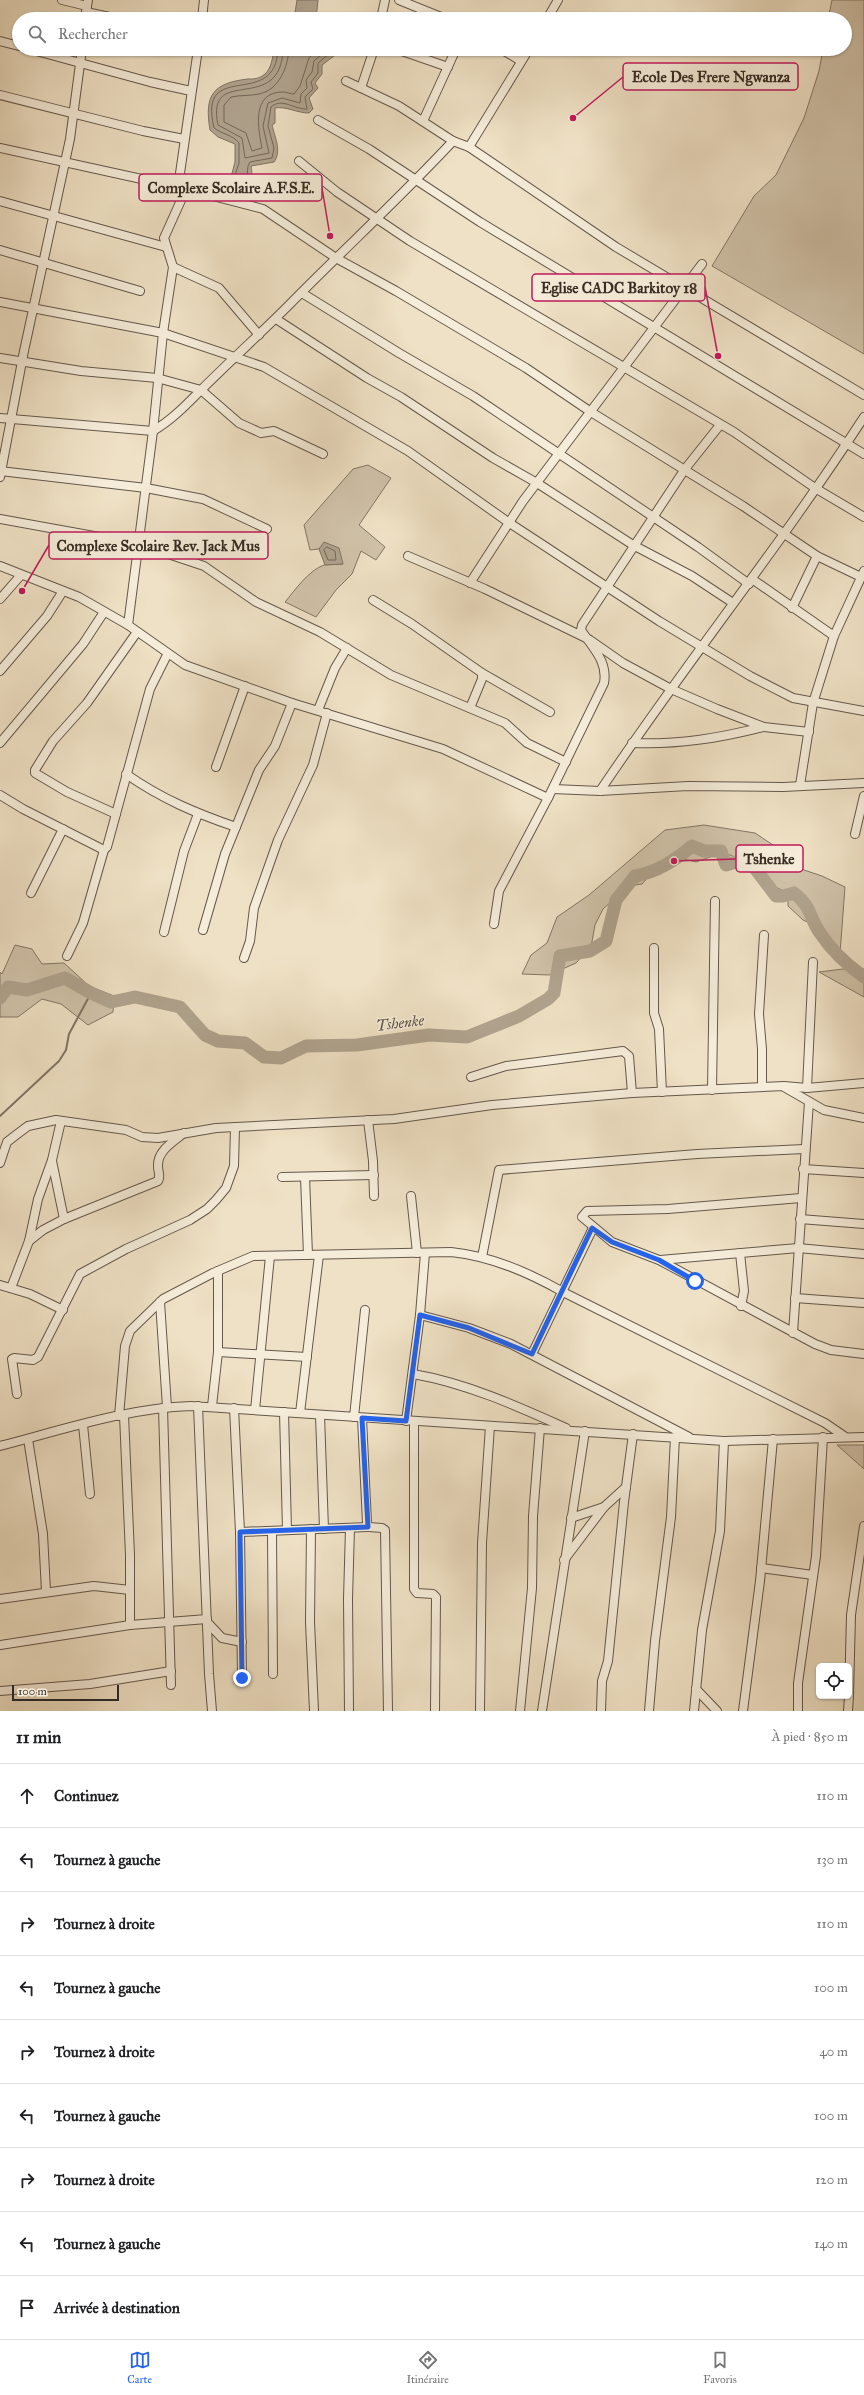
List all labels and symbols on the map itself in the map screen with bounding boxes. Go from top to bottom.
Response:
callout: Ecole Des Frere Ngwanza [623,63,798,90]
text: Ecole Des Frere Ngwanza [632,68,791,87]
callout: Complexe Scolaire A.F.S.E. [139,174,322,201]
text: Complexe Scolaire A.F.S.E. [148,179,314,198]
callout: Eglise CADC Barkitoy 18 [532,274,705,301]
text: Eglise CADC Barkitoy 18 [541,279,697,298]
callout: Complexe Scolaire Rev. Jack Mus [49,532,268,559]
text: Complexe Scolaire Rev. Jack Mus [56,537,260,556]
callout: Tshenke [736,845,803,872]
text: Tshenke [742,850,795,868]
water label: Tshenke [375,1011,425,1035]
route start [686,1272,704,1290]
route end [233,1669,251,1687]
scale bar [12,1683,119,1702]

